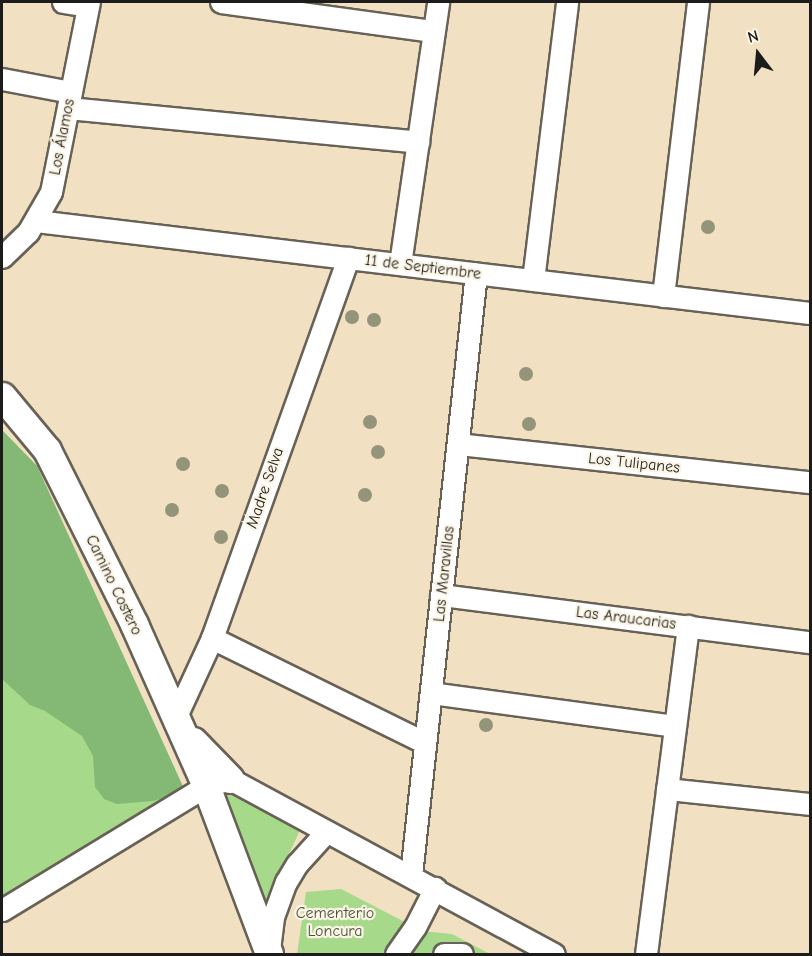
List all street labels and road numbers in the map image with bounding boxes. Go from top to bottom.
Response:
street label: Los Álamos [45,97,79,177]
street label: 11 de Septiembre [364,250,482,284]
street label: Madre Selva [242,445,288,531]
street label: Los Tulipanes [587,449,681,477]
street label: Las Maravillas [429,525,459,623]
street label: Camino Costero [81,532,147,638]
street label: Las Araucarias [575,602,677,634]

